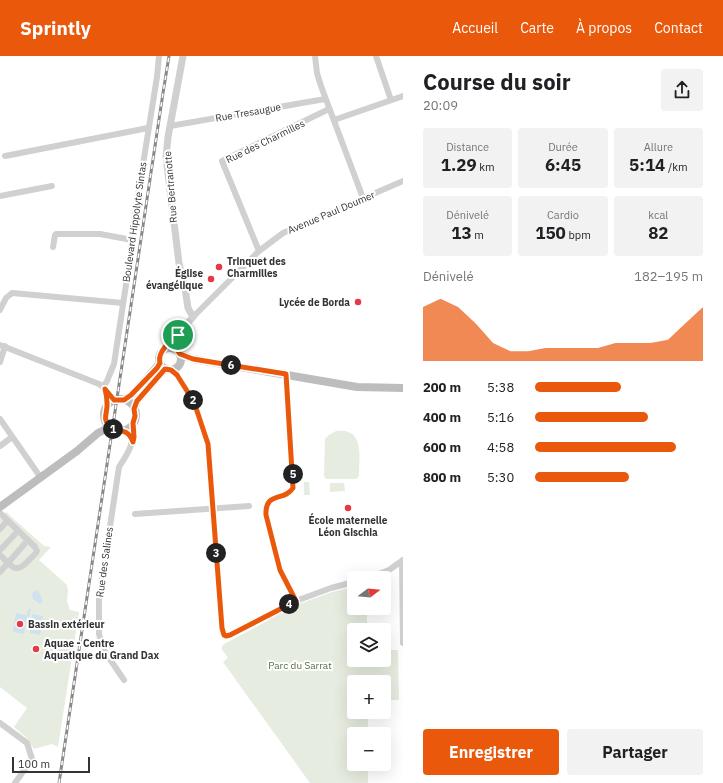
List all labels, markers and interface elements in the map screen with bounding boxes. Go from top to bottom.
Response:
text: Sprintly [20,16,91,40]
text: Accueil [452,19,498,37]
text: Carte [520,19,554,37]
text: À propos [576,19,632,37]
text: Contact [654,19,703,37]
text: Course du soir [423,67,571,96]
button: share [661,69,703,111]
text: 20:09 [423,97,458,114]
street label: Rue Tresaugue [214,100,283,125]
street label: Rue des Charmilles [224,117,307,166]
text: Distance [446,140,489,154]
text: Durée [548,140,578,154]
text: Allure [644,140,673,154]
street label: Rue Bertranotte [161,150,180,223]
text: 1.29 [441,154,477,176]
text: 6:45 [545,154,581,176]
text: 5:14 [629,154,665,176]
text: km [477,160,495,174]
text: /km [665,160,688,174]
street label: Boulevard Hippolyte Sintas [120,161,149,283]
street label: Avenue Paul Doumer [286,188,377,237]
text: Dénivelé [446,208,489,222]
text: Cardio [547,208,579,222]
text: kcal [648,208,668,222]
text: 13 [451,222,472,244]
text: 150 [535,222,566,244]
text: 82 [648,222,669,244]
text: m [472,228,484,242]
text: bpm [566,228,591,242]
place label: Trinquet des Charmilles [227,255,286,280]
marker: Trinquet des Charmilles [214,262,224,272]
place label: Église évangélique [146,265,203,292]
text: Dénivelé [423,268,474,285]
text: 182–195 m [634,268,703,285]
marker: Église évangélique [206,274,216,284]
place label: Lycée de Borda [279,296,350,309]
marker: Lycée de Borda [353,297,363,307]
pin [161,318,195,352]
icon: arrive [167,324,189,346]
pin: 6 [221,355,241,375]
text: 6 [228,358,234,372]
text: 200 m [423,379,461,396]
text: 5:38 [487,379,514,396]
pin: 2 [183,390,203,410]
text: 2 [190,393,196,407]
text: 400 m [423,409,461,426]
text: 5:16 [487,409,514,426]
pin: 1 [103,419,123,439]
text: 1 [110,422,116,436]
text: 600 m [423,439,461,456]
text: 4:58 [487,439,514,456]
pin: 5 [283,464,303,484]
text: 5 [290,467,296,481]
text: 800 m [423,469,461,486]
text: 5:30 [487,469,514,486]
marker: École maternelle Léon Gischia [343,503,353,513]
place label: École maternelle Léon Gischia [309,512,388,539]
street label: Rue des Salines [93,526,116,598]
pin: 3 [206,543,226,563]
text: 3 [213,546,219,560]
north arrow [347,571,391,615]
map controls [347,571,391,771]
pin: 4 [279,594,299,614]
text: 4 [286,597,292,611]
place label: Bassin extérieur [28,618,105,631]
marker: Bassin extérieur [15,619,25,629]
button: layers [347,623,391,667]
place label: Aquae - Centre Aquatique du Grand Dax [44,637,159,662]
marker: Aquae - Centre Aquatique du Grand Dax [31,644,41,654]
park label: Parc du Sarrat [268,659,332,672]
button: + [347,675,391,719]
button: − [347,727,391,771]
button: Enregistrer [423,729,559,775]
button: Partager [567,729,703,775]
scale bar [12,755,90,774]
text: 100 m [18,757,50,771]

